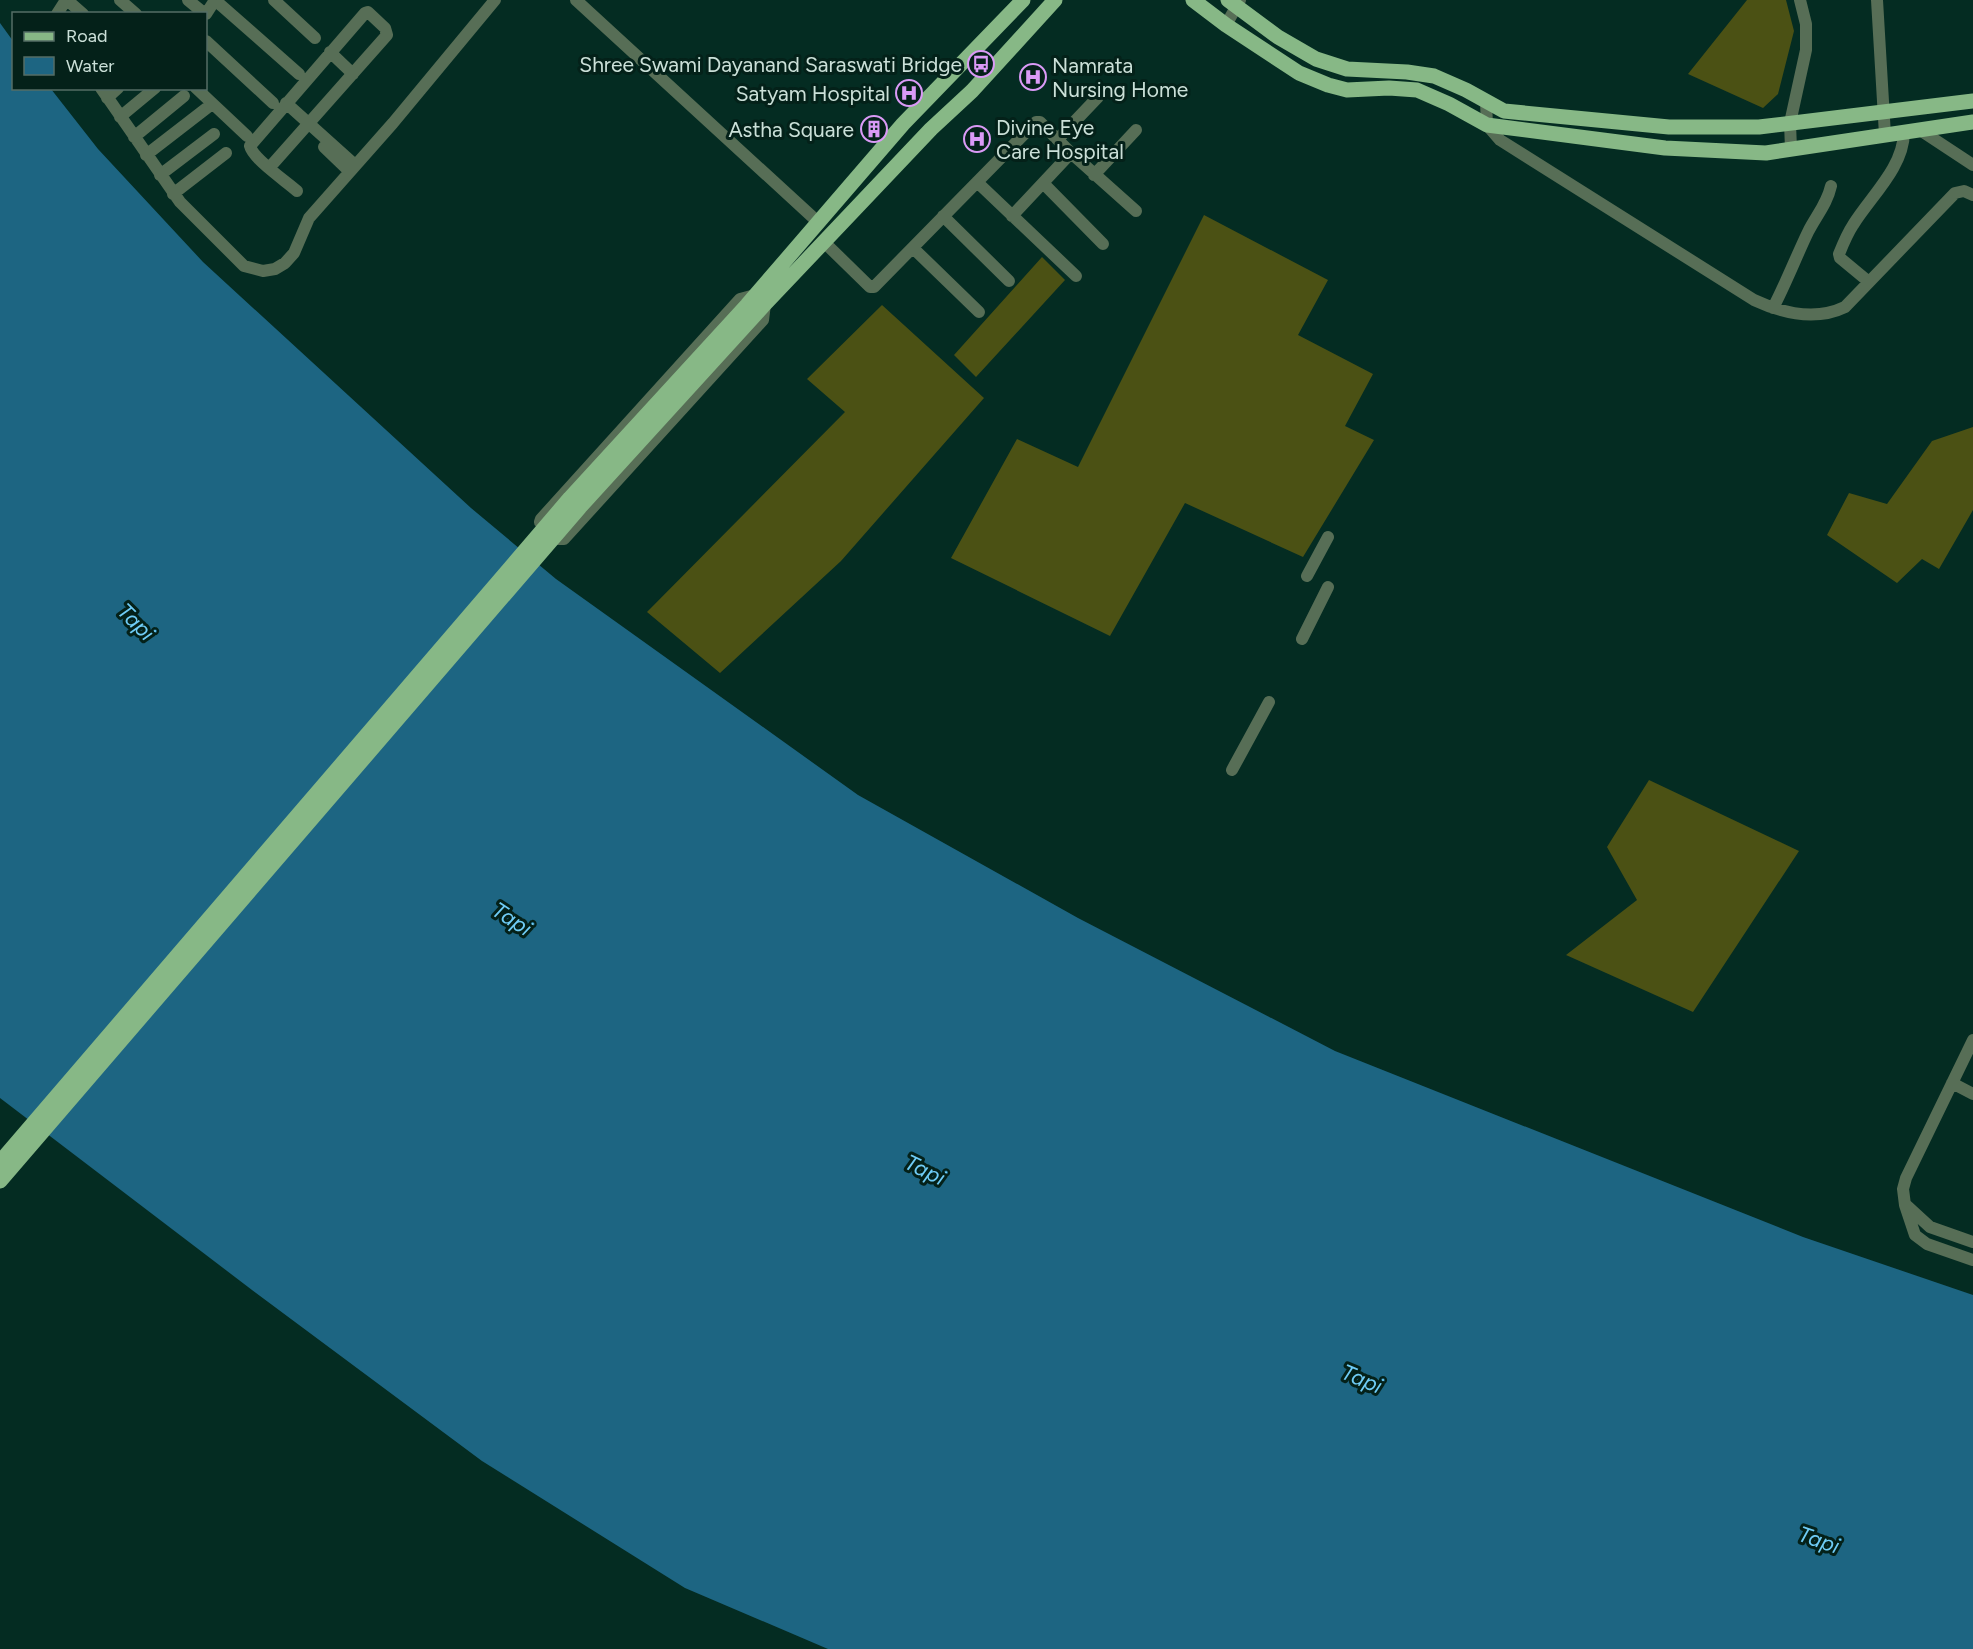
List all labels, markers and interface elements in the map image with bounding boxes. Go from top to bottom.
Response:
legend [12,12,207,90]
text: Road [66,25,107,47]
bus stop icon: Shree Swami Dayanand Saraswati Bridge [966,49,996,79]
place label: Shree Swami Dayanand Saraswati Bridge [579,52,962,77]
place label: Namrata Nursing Home [1052,53,1188,102]
text: Water [66,55,114,77]
hospital icon: Namrata Nursing Home [1018,62,1048,92]
hospital icon: Satyam Hospital [894,78,924,108]
place label: Satyam Hospital [736,81,890,106]
building icon: Astha Square [859,114,889,144]
place label: Divine Eye Care Hospital [996,115,1124,164]
place label: Astha Square [728,117,854,142]
hospital icon: Divine Eye Care Hospital [962,124,992,154]
water label: Tapi [112,598,161,647]
water label: Tapi [487,896,538,942]
water label: Tapi [900,1149,951,1192]
water label: Tapi [1337,1358,1387,1400]
water label: Tapi [1795,1520,1844,1560]

